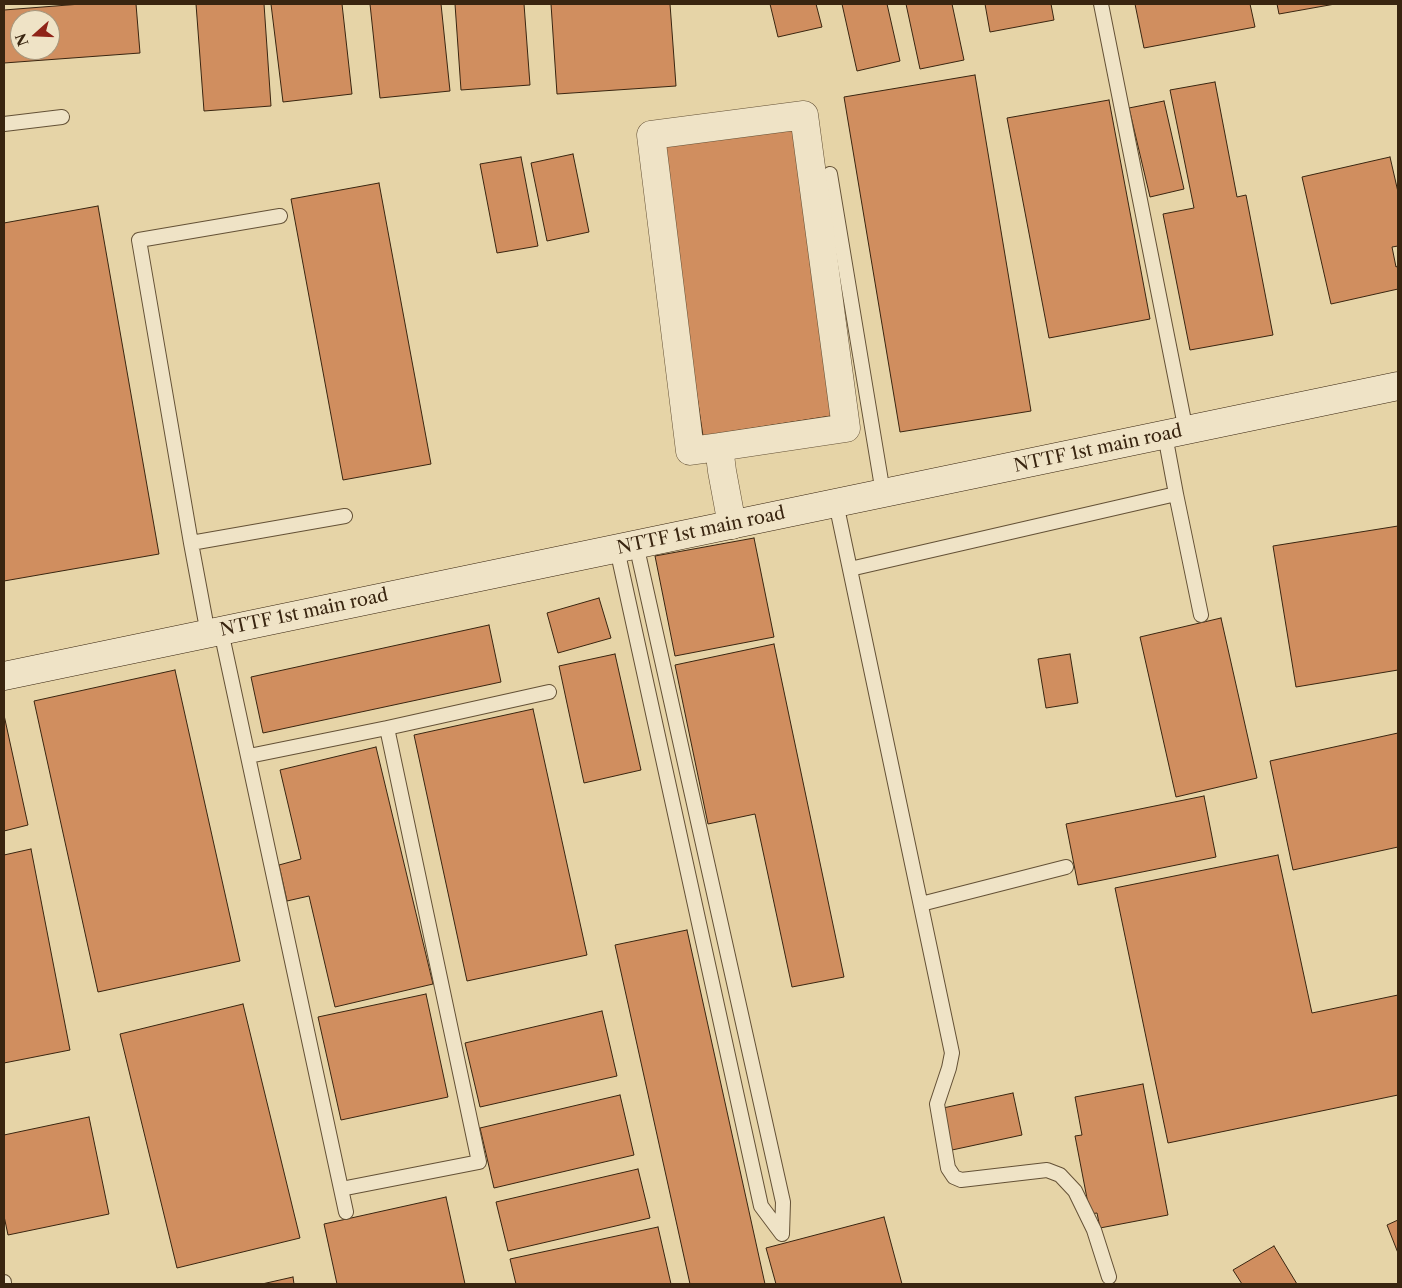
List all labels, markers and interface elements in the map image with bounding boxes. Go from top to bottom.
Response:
north arrow [10,10,60,60]
text: N [11,31,32,49]
street label: NTTF 1st main road [1012,421,1184,477]
street label: NTTF 1st main road [615,503,787,559]
street label: NTTF 1st main road [218,585,390,641]

